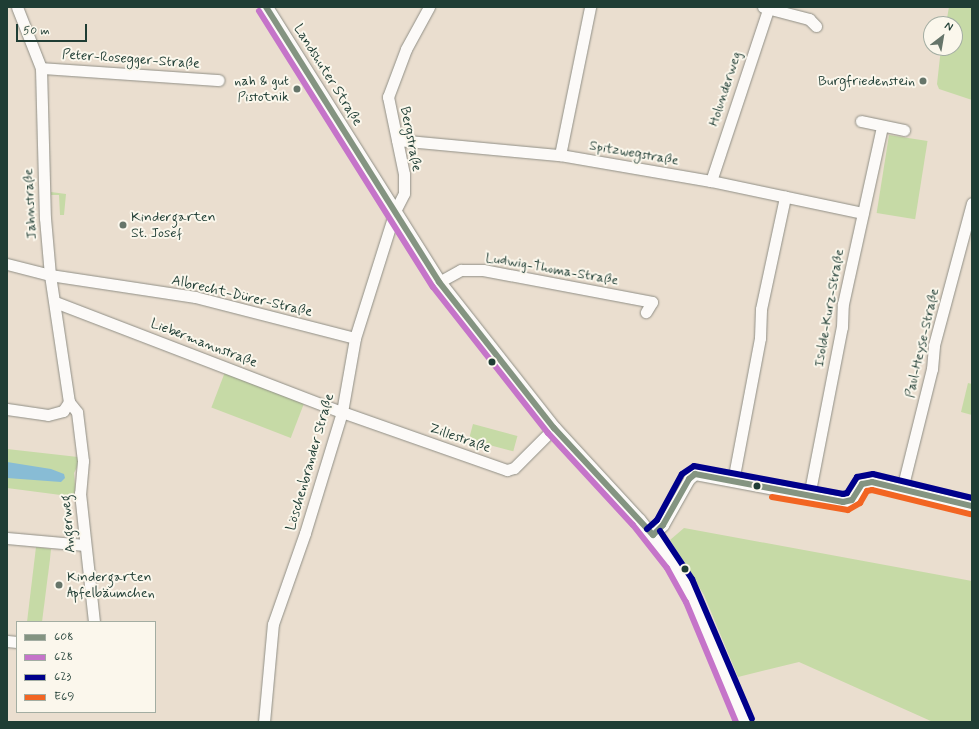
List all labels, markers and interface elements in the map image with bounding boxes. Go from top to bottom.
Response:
scale bar [18,16,89,42]
north arrow [923,16,963,56]
text: N [942,19,955,34]
street label: Landshuter Straße [291,22,365,128]
text: 50 m [23,23,50,39]
street label: Peter-Rosegger-Straße [62,46,200,72]
street label: Holunderweg [705,50,745,128]
place label: nah & gut Pistotnik [234,73,289,106]
place label: Burgfriedenstein [818,73,915,89]
marker: Burgfriedenstein [918,76,928,86]
marker: nah & gut Pistotnik [292,84,302,94]
street label: Bergstraße [396,105,426,173]
street label: Spitzwegstraße [588,137,680,169]
street label: Jahnstraße [20,168,40,240]
place label: Kindergarten St. Josef [131,209,216,242]
marker: Kindergarten St. Josef [118,220,128,230]
street label: Isolde-Kurz-Straße [810,248,848,368]
street label: Ludwig-Thoma-Straße [484,249,620,289]
street label: Albrecht-Dürer-Straße [170,272,314,320]
street label: Paul-Heyse-Straße [901,287,943,399]
street label: Liebermannstraße [148,315,260,371]
unlabelled marker [487,357,497,367]
street label: Löschenbrander Straße [282,391,338,533]
street label: Zillestraße [427,420,493,456]
unlabelled marker [752,481,762,491]
street label: Angerweg [57,494,79,554]
unlabelled marker [680,564,690,574]
place label: Kindergarten Apfelbäumchen [67,569,155,602]
marker: Kindergarten Apfelbäumchen [54,580,64,590]
legend [16,621,156,713]
text: 608 [54,629,74,645]
text: 628 [54,649,73,665]
text: 623 [54,669,71,685]
text: E69 [54,689,74,705]

